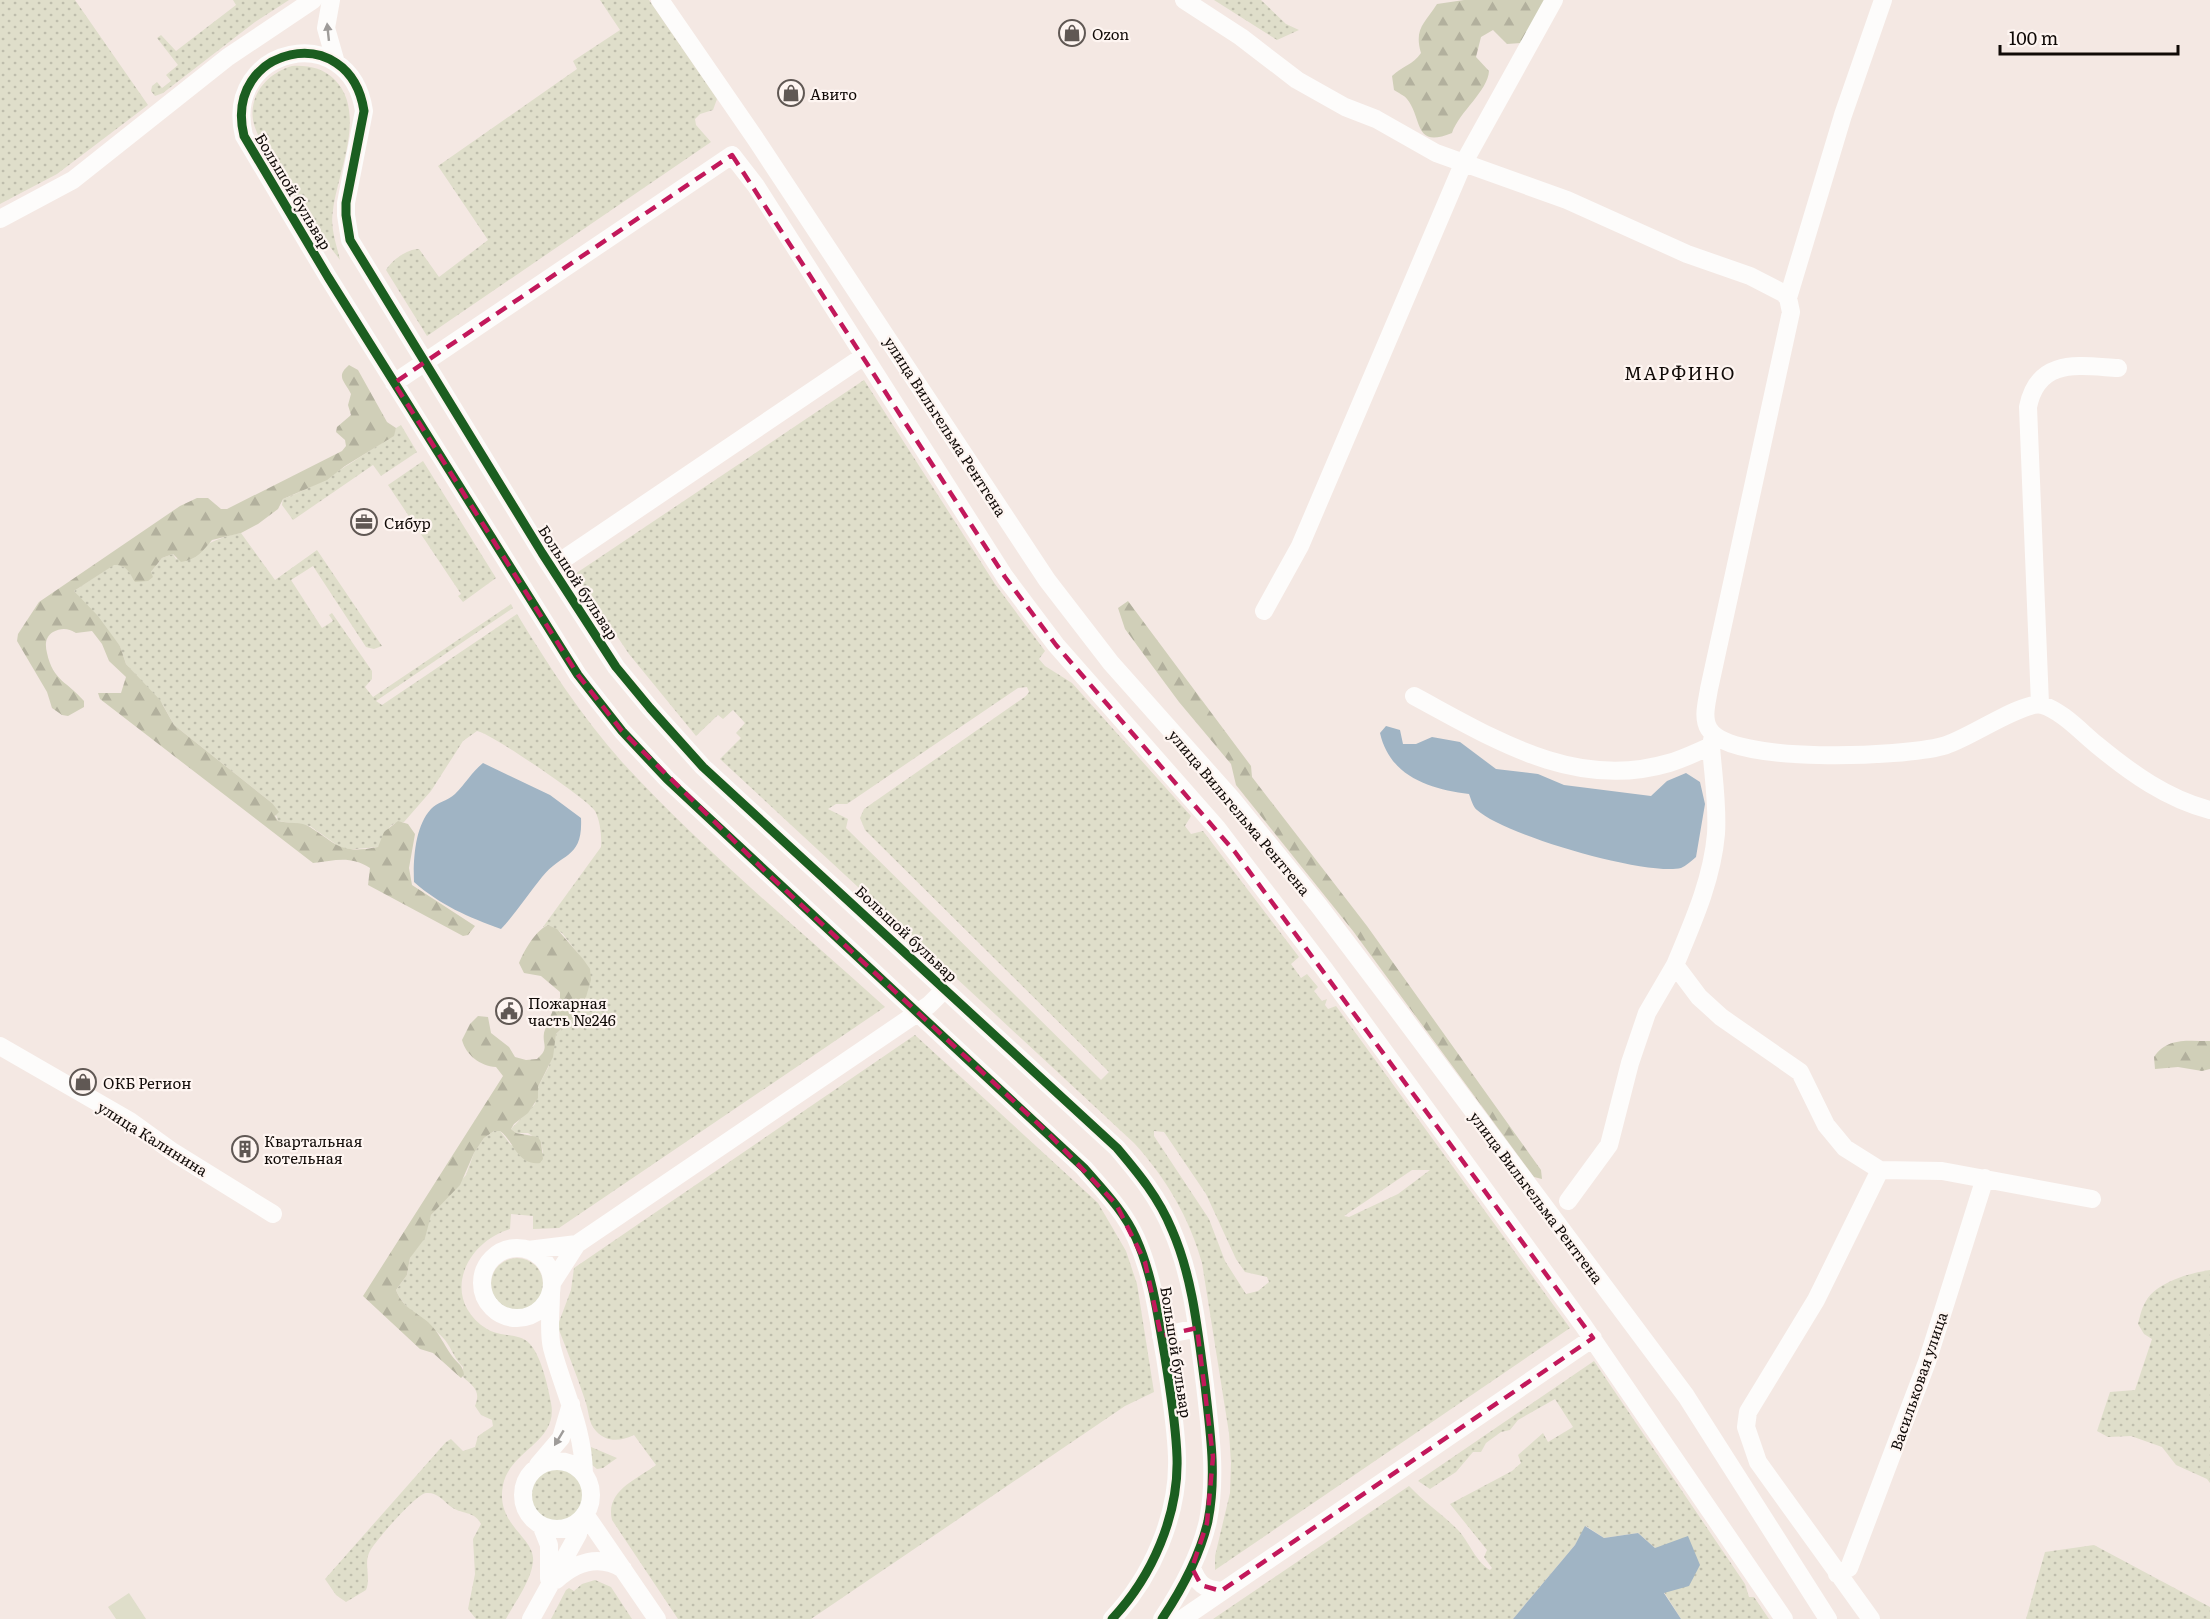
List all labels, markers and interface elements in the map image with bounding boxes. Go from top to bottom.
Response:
shop icon: Ozon [1057,18,1087,48]
scale bar [2000,18,2178,56]
one-way arrow [323,22,333,41]
place label: Ozon [1092,22,1129,45]
text: 100 m [2009,24,2058,51]
shop icon: Авито [776,78,806,108]
place label: Авито [810,82,857,105]
street label: Большой бульвар [250,128,338,254]
street label: улица Вильгельма Рентгена [879,331,1014,521]
district label: МАРФИНО [1624,359,1736,386]
office icon: Сибур [349,507,379,537]
place label: Сибур [384,511,431,534]
street label: Большой бульвар [533,520,625,644]
street label: улица Вильгельма Рентгена [1163,724,1317,901]
street label: Большой бульвар [851,879,963,987]
place label: Пожарная часть №246 [528,991,616,1031]
public building icon: Пожарная часть №246 [494,996,524,1026]
shop icon: ОКБ Регион [68,1067,98,1097]
place label: ОКБ Регион [103,1071,192,1094]
street label: улица Калинина [93,1095,213,1182]
street label: улица Вильгельма Рентгена [1464,1106,1610,1289]
place label: Квартальная котельная [264,1129,362,1169]
building icon: Квартальная котельная [230,1134,260,1164]
street label: Большой бульвар [1155,1285,1199,1419]
street label: Васильковая улица [1883,1308,1953,1453]
one-way arrow [554,1430,565,1446]

